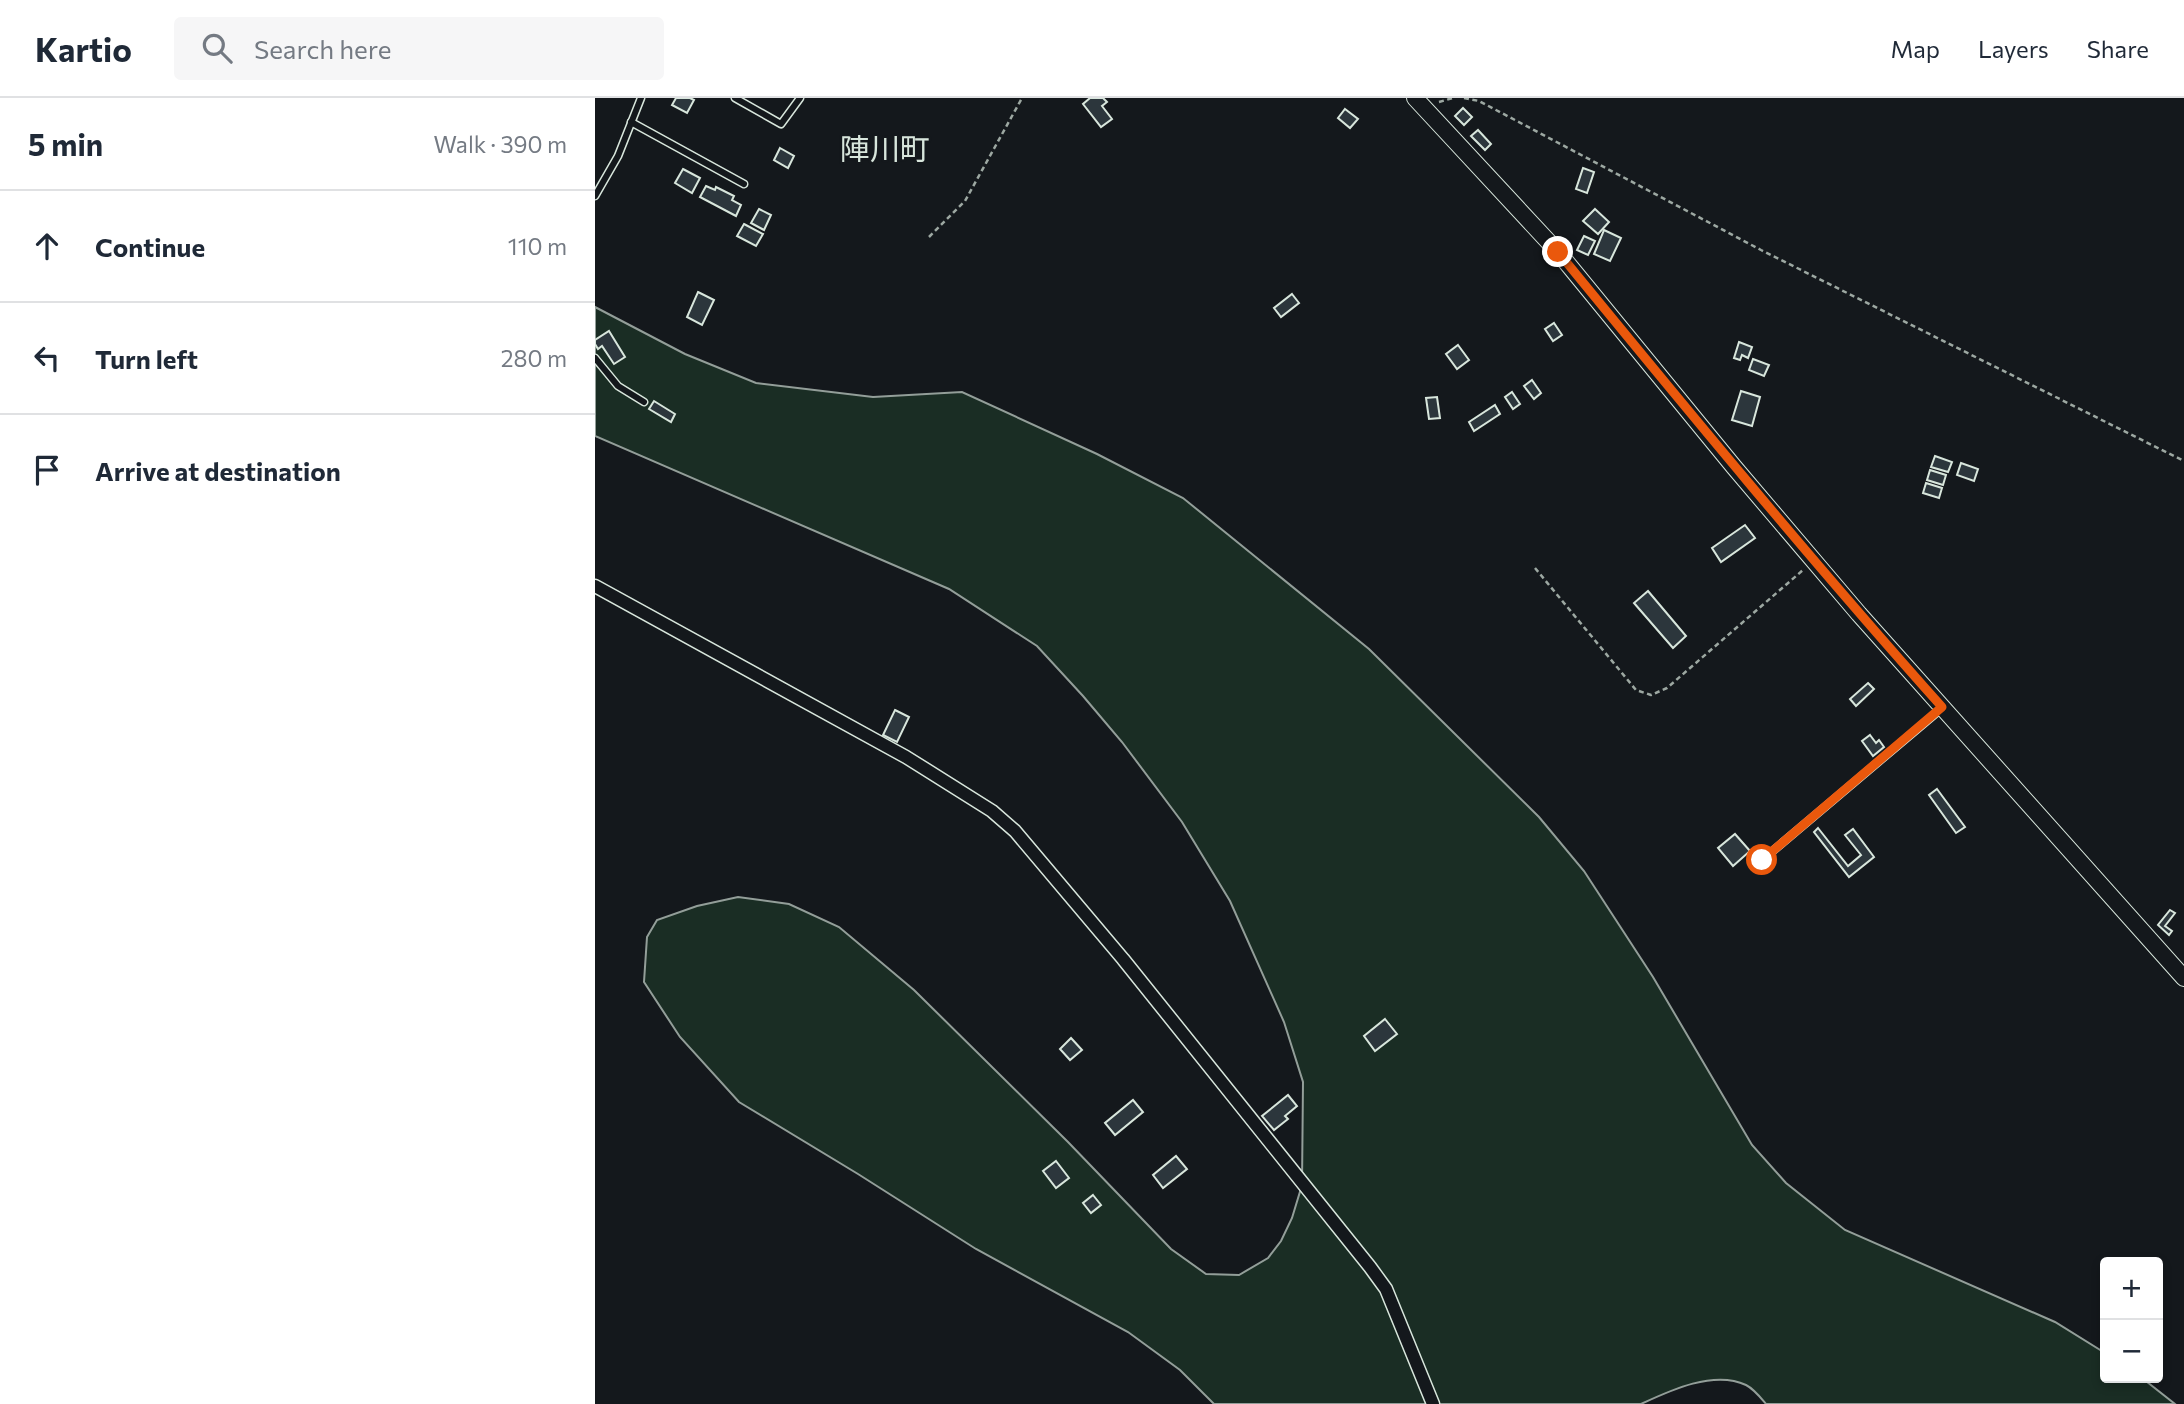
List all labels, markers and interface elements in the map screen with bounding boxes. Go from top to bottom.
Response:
search box [174,17,664,80]
text: Kartio [35,28,132,69]
icon: search [198,29,236,67]
text: Search here [254,33,391,64]
text: Map [1891,34,1940,63]
text: Layers [1978,34,2049,63]
text: Share [2087,34,2149,63]
text: 5 min [28,125,103,162]
district label: 陣川町 [840,129,930,166]
text: Walk · 390 m [434,130,567,158]
icon: ahead [28,227,66,265]
text: Continue [95,231,205,262]
text: 110 m [508,232,567,260]
route end [1542,236,1573,267]
icon: left [28,339,66,377]
text: Turn left [95,343,198,374]
text: 280 m [501,344,567,372]
icon: arrive [28,451,66,489]
text: Arrive at destination [95,455,341,486]
route start [1746,844,1777,875]
map controls [2100,1257,2163,1383]
button: + [2100,1257,2163,1320]
button: − [2100,1320,2163,1383]

